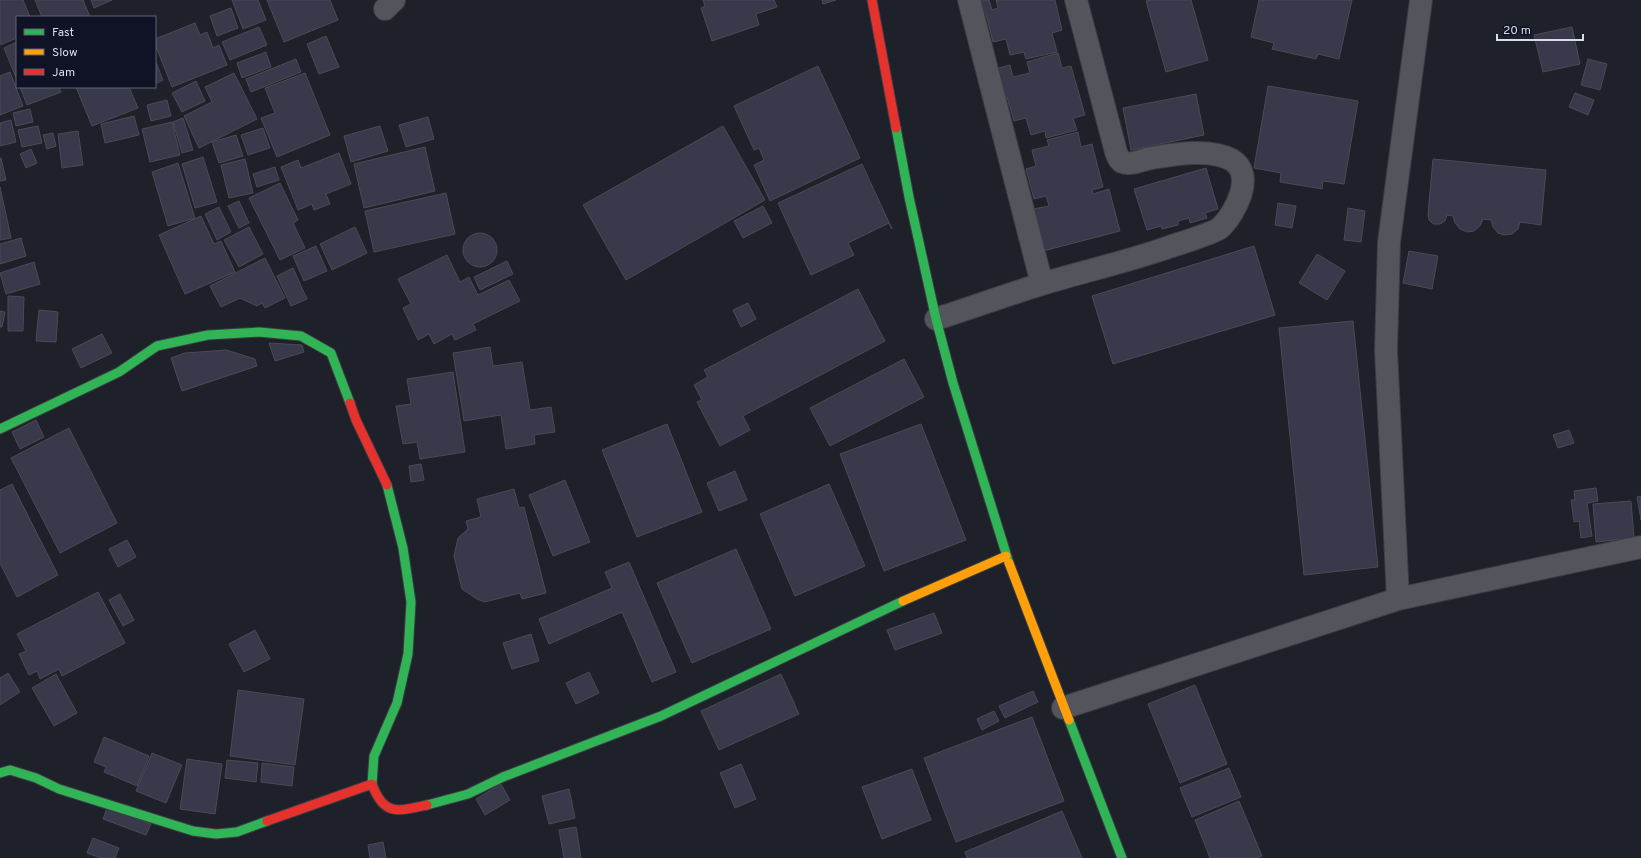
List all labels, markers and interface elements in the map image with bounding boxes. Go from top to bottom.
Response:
legend [16,16,156,88]
scale bar [1497,16,1583,42]
text: 20 m [1503,23,1531,39]
text: Fast [52,25,74,41]
text: Slow [52,45,78,61]
text: Jam [52,65,75,81]

